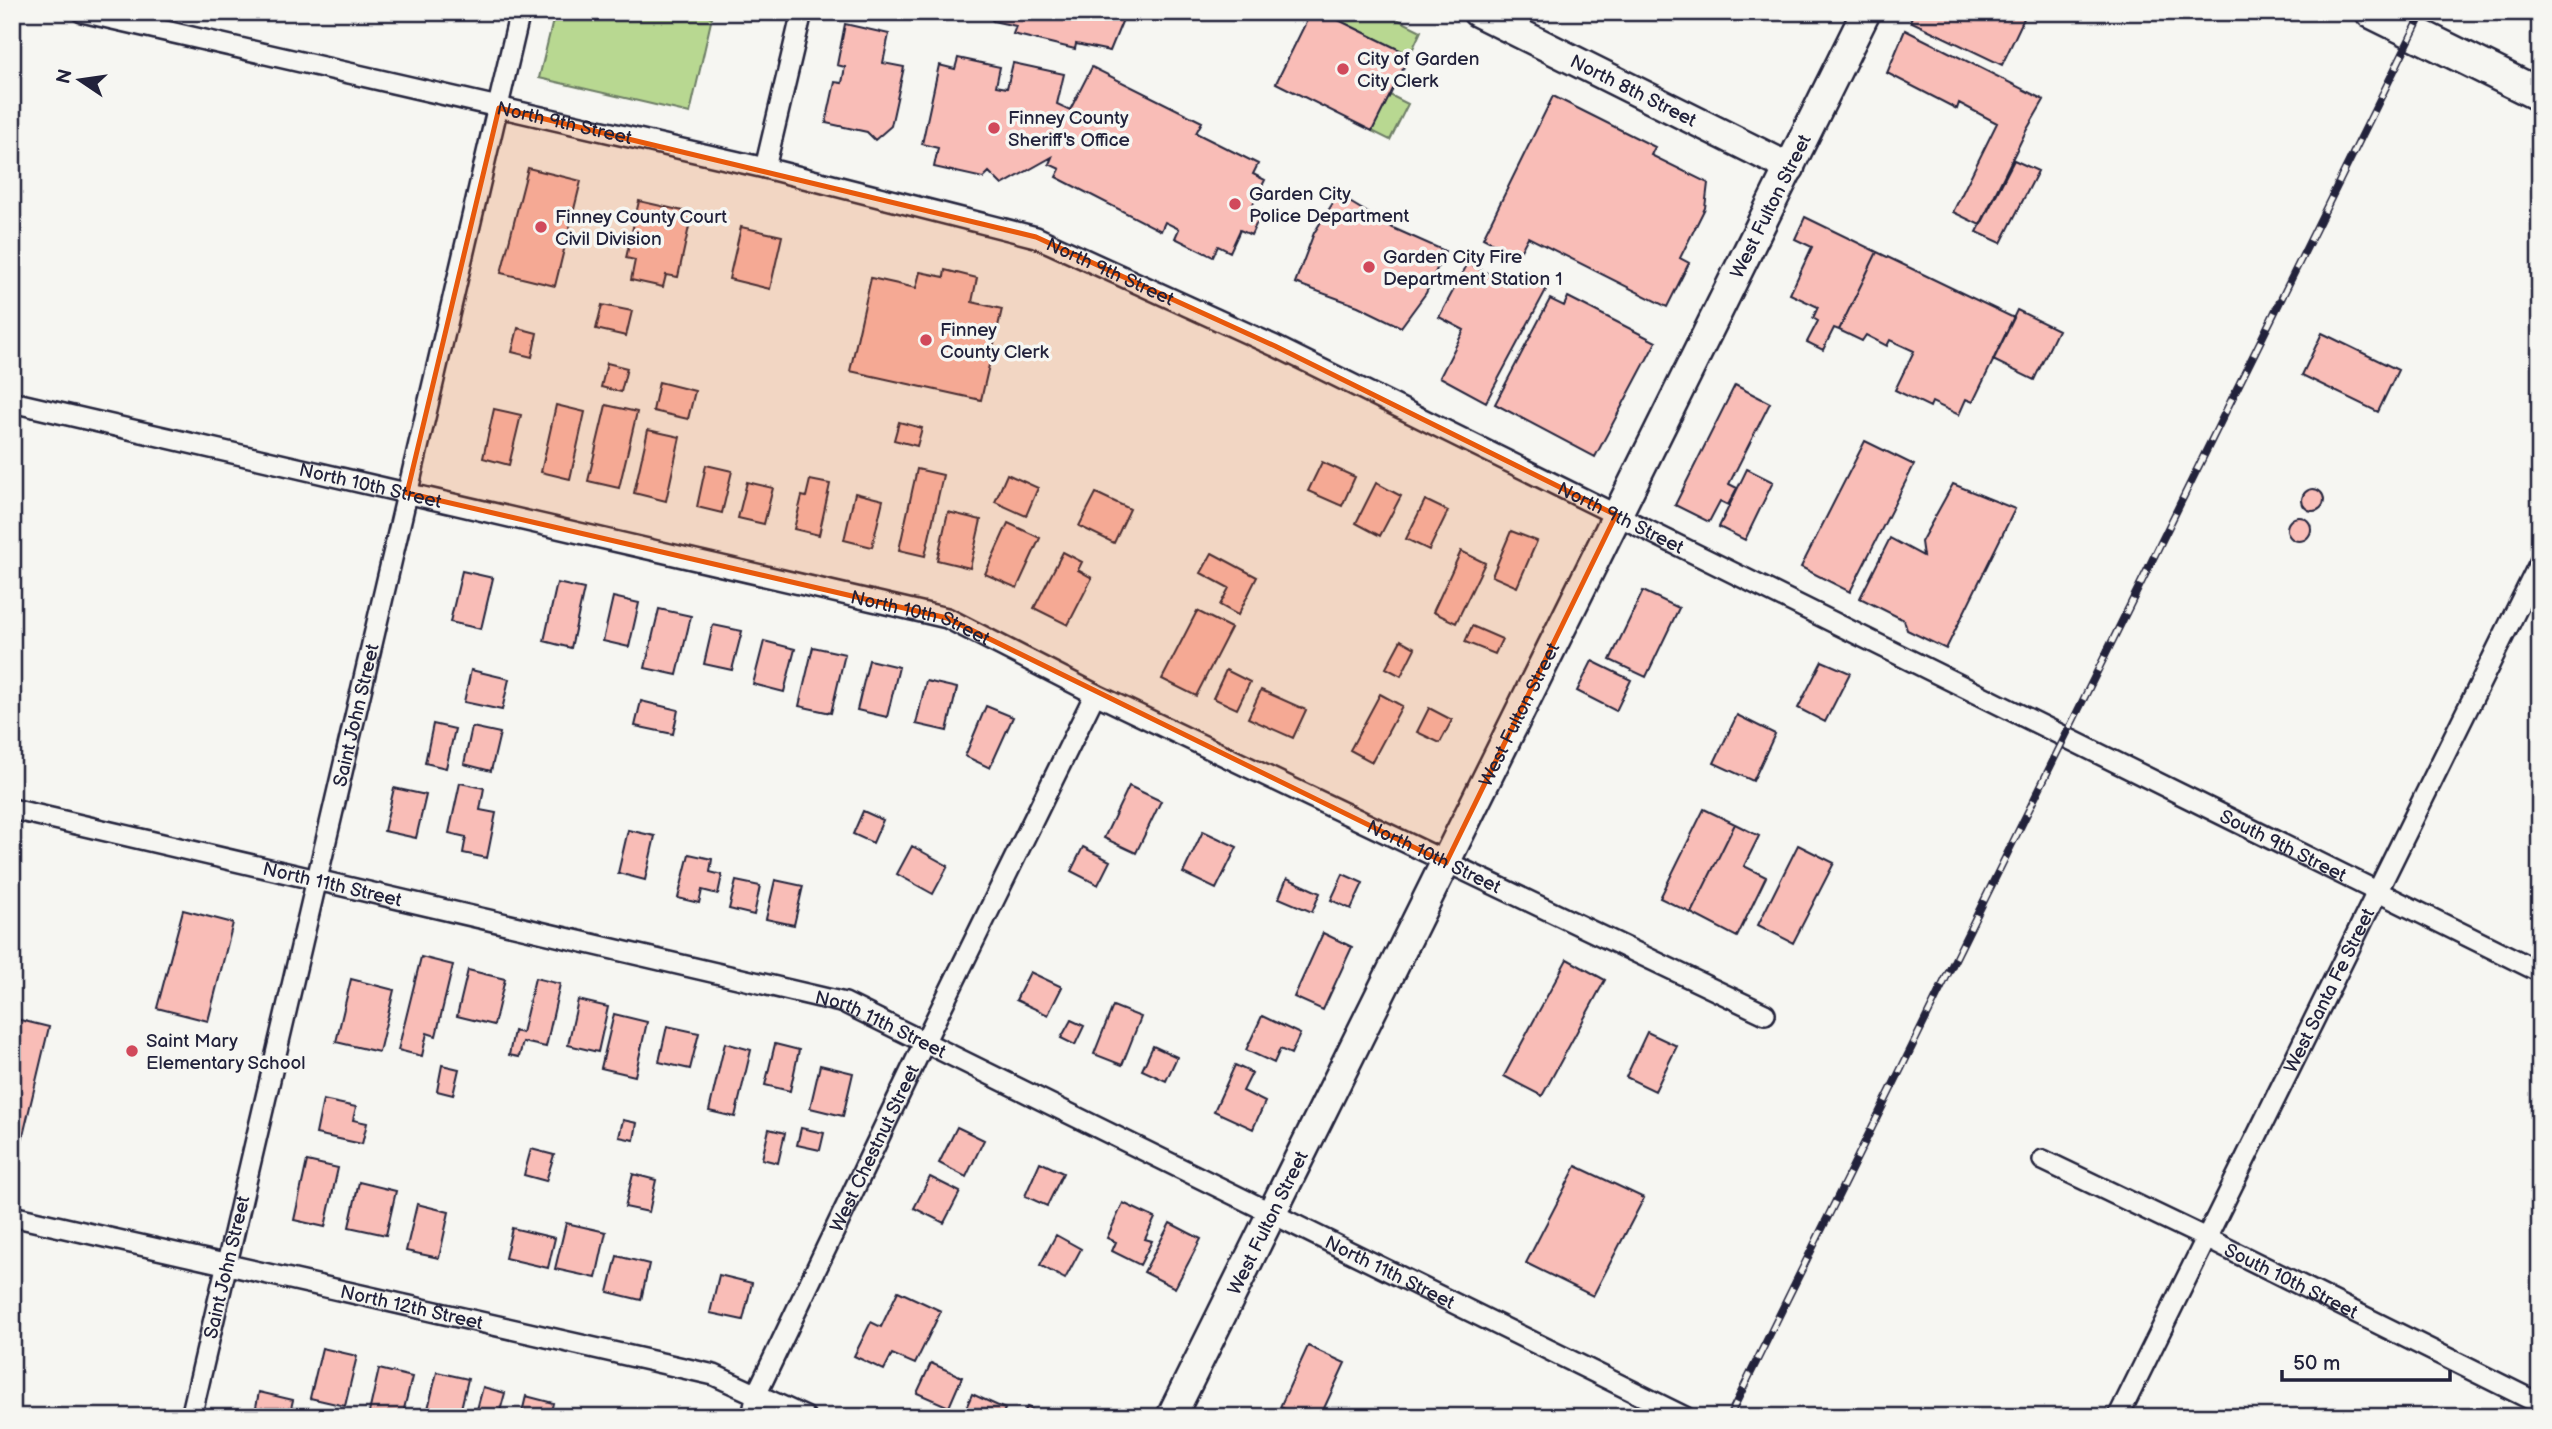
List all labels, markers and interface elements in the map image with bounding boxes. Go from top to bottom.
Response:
north arrow [46,46,116,116]
place label: City of Garden City Clerk [1357,48,1479,93]
street label: North 8th Street [1566,50,1700,133]
marker: City of Garden City Clerk [1335,61,1351,77]
text: N [52,67,78,86]
street label: North 9th Street [494,97,634,150]
place label: Finney County Sheriff's Office [1008,107,1130,152]
marker: Finney County Sheriff's Office [986,120,1002,136]
street label: West Fulton Street [1726,131,1817,282]
place label: Garden City Police Department [1249,183,1409,228]
marker: Garden City Police Department [1227,196,1243,212]
place label: Finney County Court Civil Division [555,206,727,251]
marker: Finney County Court Civil Division [533,219,549,235]
street label: North 9th Street [1042,233,1177,311]
place label: Garden City Fire Department Station 1 [1383,246,1563,291]
marker: Garden City Fire Department Station 1 [1361,259,1377,275]
place label: Finney County Clerk [940,319,1049,364]
marker: Finney County Clerk [918,332,934,348]
street label: North 10th Street [297,459,444,514]
street label: North 9th Street [1553,478,1687,560]
street label: North 10th Street [848,586,994,651]
street label: West Fulton Street [1475,639,1565,791]
street label: Saint John Street [329,641,385,789]
street label: South 9th Street [2216,805,2350,887]
street label: North 10th Street [1363,816,1504,899]
street label: North 11th Street [260,858,404,912]
street label: West Santa Fe Street [2280,905,2380,1077]
street label: North 11th Street [813,986,950,1064]
place label: Saint Mary Elementary School [146,1030,305,1075]
marker: Saint Mary Elementary School [124,1043,140,1059]
street label: West Chestnut Street [826,1061,925,1236]
street label: West Fulton Street [1223,1147,1314,1299]
street label: Saint John Street [200,1194,255,1341]
street label: North 11th Street [1321,1231,1458,1315]
street label: South 10th Street [2220,1239,2361,1325]
street label: North 12th Street [338,1281,485,1335]
scale bar [2282,1338,2450,1382]
text: 50 m [2293,1351,2340,1376]

